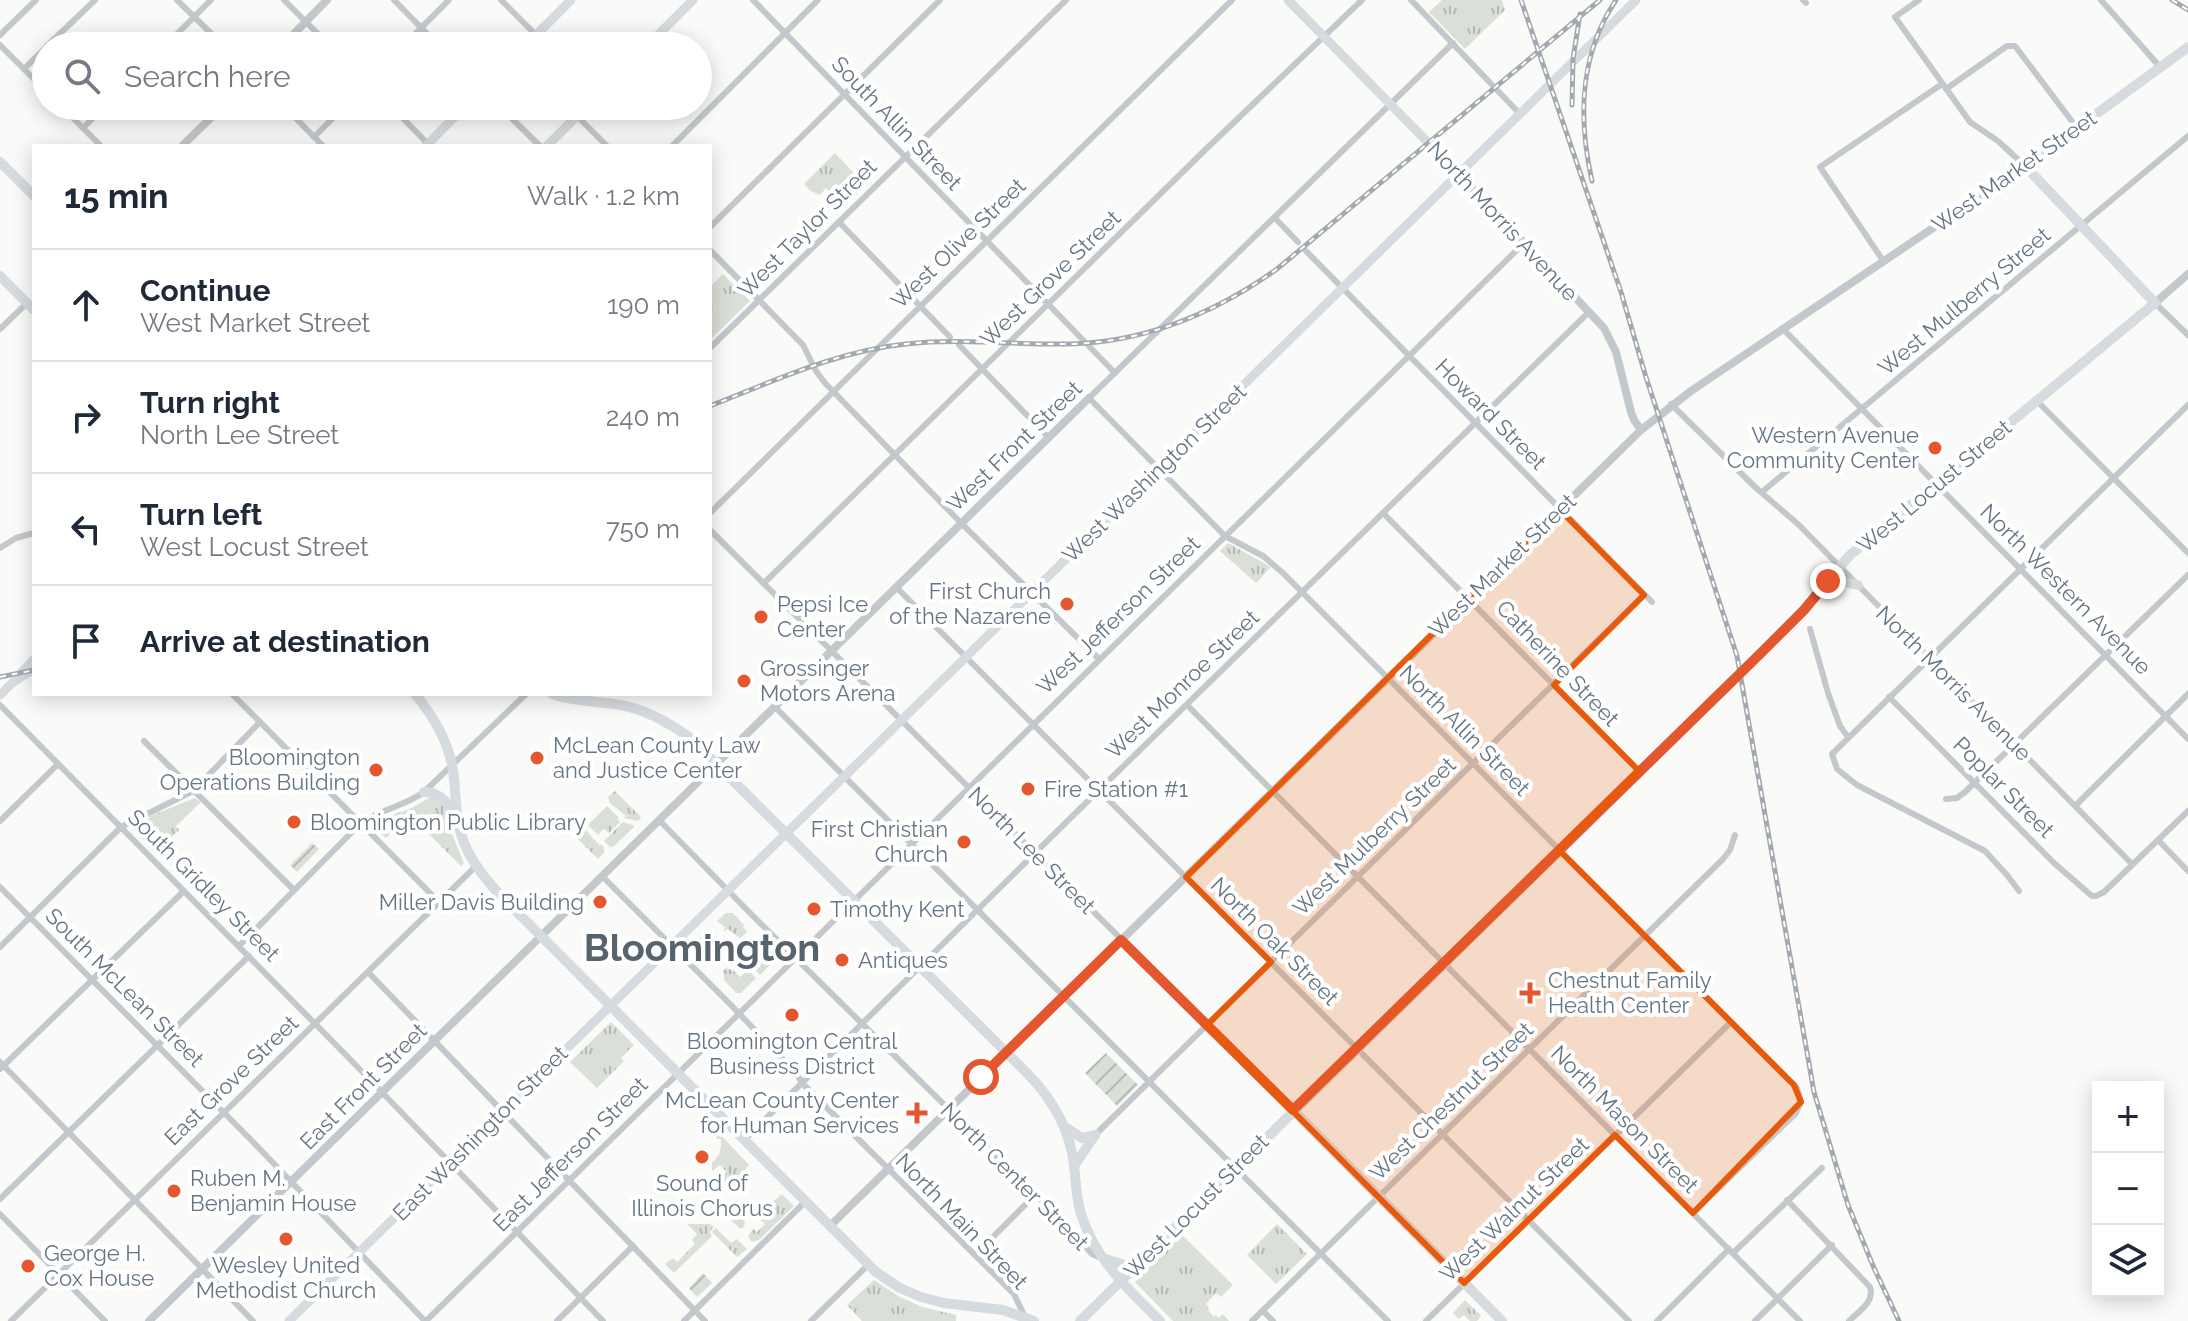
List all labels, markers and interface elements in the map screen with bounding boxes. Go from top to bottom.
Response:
search box [32,32,712,120]
street label: South Allin Street [827,51,968,196]
icon: search [60,54,104,98]
text: Search here [124,59,291,94]
street label: West Market Street [1927,104,2102,238]
street label: North Morris Avenue [1422,136,1584,306]
street label: West Taylor Street [732,153,882,303]
street label: West Olive Street [886,172,1031,314]
text: 15 min [64,176,169,216]
text: Walk · 1.2 km [527,181,680,211]
street label: West Grove Street [975,204,1126,352]
street label: West Mulberry Street [1873,221,2056,380]
text: Continue [140,273,271,308]
icon: ahead [64,283,108,327]
text: 190 m [607,290,680,320]
text: West Market Street [140,308,370,338]
street label: Howard Street [1430,353,1552,475]
street label: West Front Street [941,375,1087,517]
street label: West Washington Street [1057,378,1252,568]
text: Turn right [140,385,280,420]
icon: right [64,395,108,439]
text: 240 m [606,402,680,432]
street label: West Locust Street [1852,413,2017,558]
text: North Lee Street [140,420,339,450]
place label: Western Avenue Community Center [1727,422,1919,473]
marker: Western Avenue Community Center [1926,439,1944,457]
street label: West Market Street [1423,488,1582,642]
text: Turn left [140,497,262,532]
street label: North Western Avenue [1975,498,2157,680]
icon: left [64,507,108,551]
text: 750 m [606,514,680,544]
street label: West Jefferson Street [1031,530,1205,700]
text: West Locust Street [140,532,369,562]
route end [1810,563,1846,599]
place label: First Church of the Nazarene [889,578,1051,629]
place label: Pepsi Ice Center [777,591,868,642]
marker: First Church of the Nazarene [1058,595,1076,613]
street label: Catherine Street [1491,595,1625,732]
street label: North Morris Avenue [1871,600,2037,766]
street label: West Monroe Street [1100,604,1265,764]
marker: Pepsi Ice Center [752,608,770,626]
icon: arrive [64,619,108,663]
text: Arrive at destination [140,624,430,659]
place label: Grossinger Motors Arena [760,655,896,706]
street label: North Allin Street [1394,659,1536,801]
marker: Grossinger Motors Arena [735,672,753,690]
street label: Poplar Street [1948,731,2060,843]
place label: McLean County Law and Justice Center [553,732,761,783]
place label: Bloomington Operations Building [160,744,360,795]
marker: McLean County Law and Justice Center [528,749,546,767]
street label: West Mulberry Street [1287,751,1461,920]
marker: Bloomington Operations Building [367,761,385,779]
place label: Fire Station #1 [1044,776,1188,802]
marker: Fire Station #1 [1019,780,1037,798]
street label: North Lee Street [963,781,1101,919]
street label: South Gridley Street [123,804,286,967]
place label: Bloomington Public Library [310,809,586,835]
marker: Bloomington Public Library [285,813,303,831]
place label: First Christian Church [811,816,948,867]
marker: First Christian Church [955,833,973,851]
street label: North Oak Street [1206,872,1345,1011]
place label: Miller Davis Building [379,889,584,915]
marker: Miller Davis Building [591,893,609,911]
place label: Timothy Kent [830,896,965,922]
marker: Timothy Kent [805,900,823,918]
street label: South McLean Street [40,902,210,1072]
district label: Bloomington [584,925,820,970]
place label: Antiques [858,947,948,973]
marker: Antiques [833,951,851,969]
place label: Chestnut Family Health Center [1548,967,1712,1018]
marker: Chestnut Family Health Center [1519,982,1541,1004]
marker: Bloomington Central Business District [783,1006,801,1024]
street label: East Grove Street [159,1009,304,1150]
street label: West Chestnut Street [1364,1016,1538,1186]
street label: East Front Street [294,1017,432,1155]
place label: Bloomington Central Business District [687,1028,897,1079]
street label: East Washington Street [387,1040,573,1226]
street label: North Mason Street [1546,1040,1705,1199]
route start [963,1059,999,1095]
street label: East Jefferson Street [487,1071,653,1237]
map controls [2092,1081,2164,1297]
button: + [2092,1081,2164,1153]
place label: McLean County Center for Human Services [665,1087,899,1138]
street label: North Center Street [936,1097,1095,1256]
marker: McLean County Center for Human Services [906,1102,928,1124]
street label: West Locust Street [1118,1128,1274,1284]
street label: West Walnut Street [1434,1131,1594,1287]
marker: Sound of Illinois Chorus [693,1148,711,1166]
street label: North Main Street [891,1148,1034,1295]
button: − [2092,1153,2164,1225]
place label: Ruben M. Benjamin House [190,1165,357,1216]
place label: Sound of Illinois Chorus [631,1170,773,1221]
marker: Ruben M. Benjamin House [165,1182,183,1200]
button: layers [2092,1225,2164,1297]
marker: Wesley United Methodist Church [277,1230,295,1248]
place label: George H. Cox House [44,1240,154,1291]
place label: Wesley United Methodist Church [196,1252,376,1303]
marker: George H. Cox House [19,1257,37,1275]

